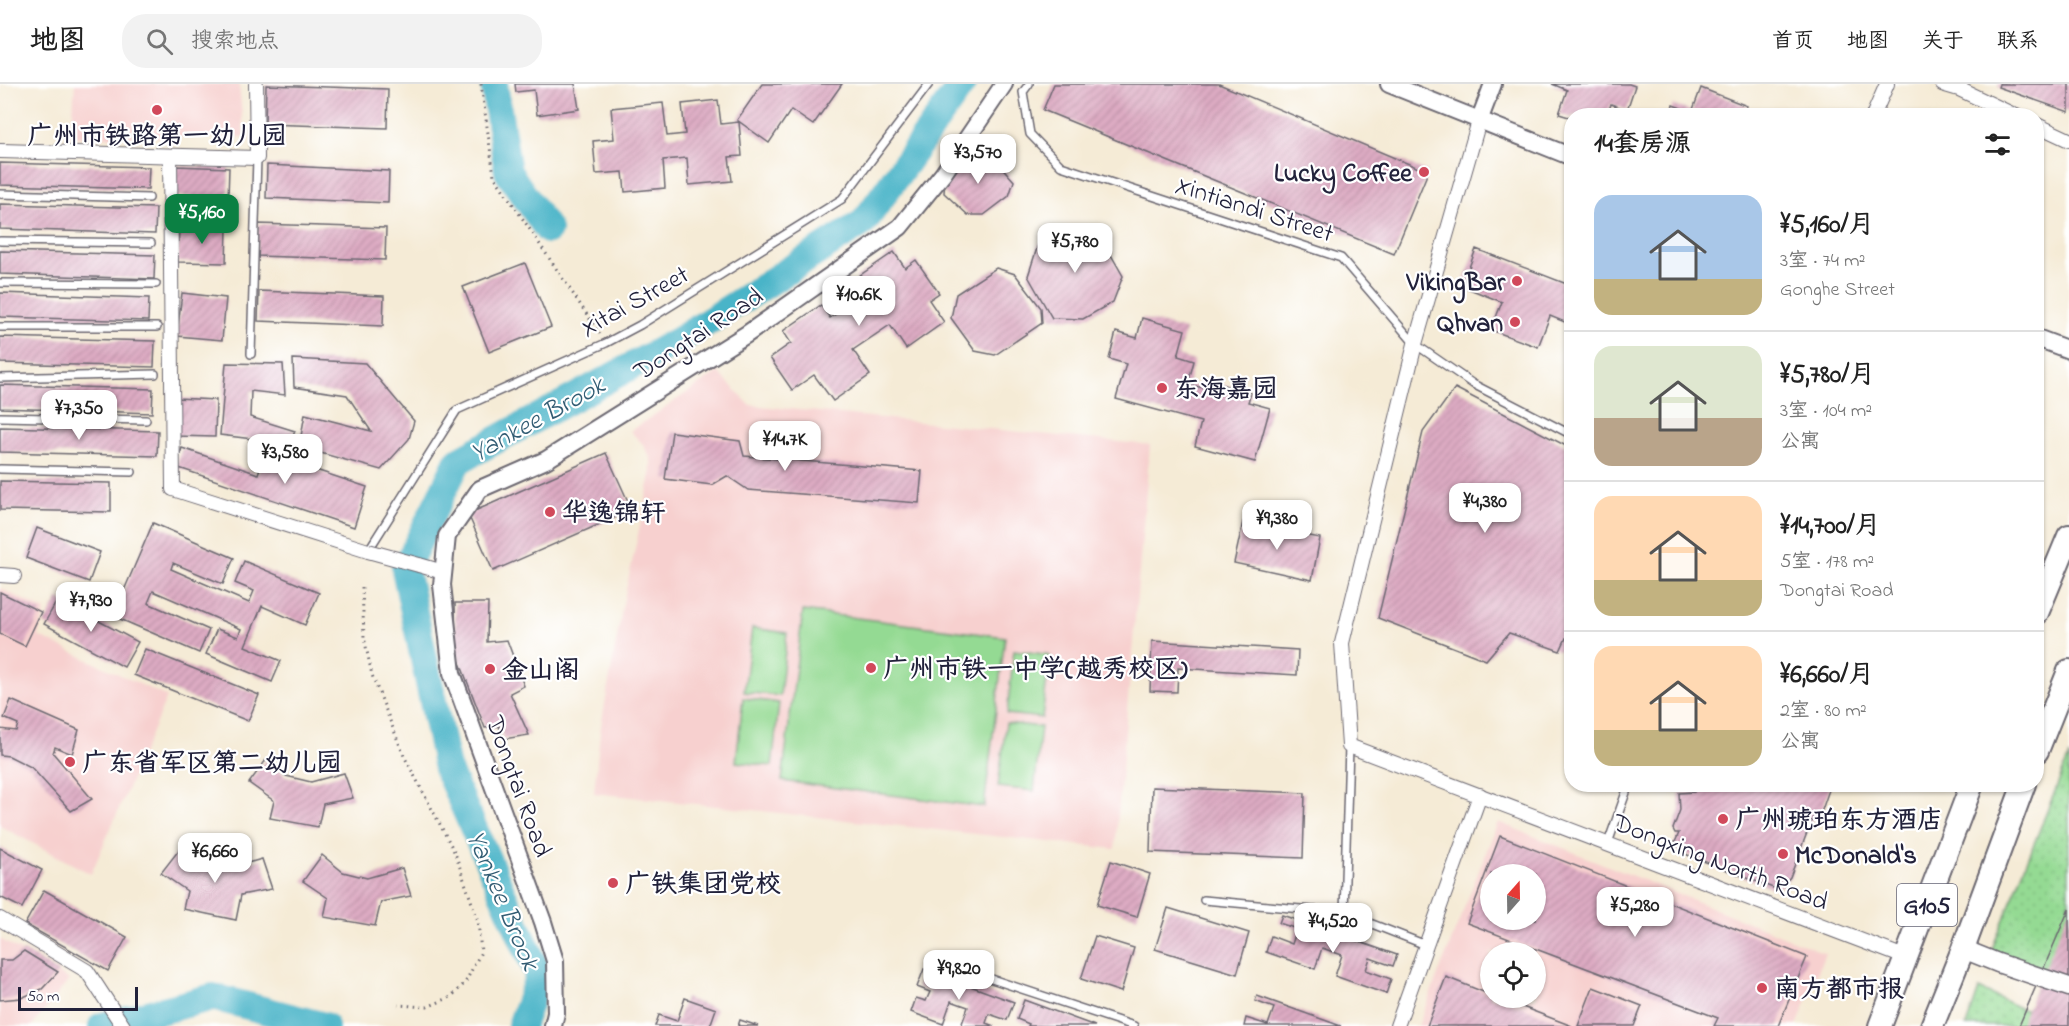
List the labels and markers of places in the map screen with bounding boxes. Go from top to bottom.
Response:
marker: 广州市铁路第一幼儿园 [150,103,164,117]
place label: 广州市铁路第一幼儿园 [27,119,287,157]
pin: ¥3,570 [929,134,1027,185]
place label: Lucky Coffee [1274,156,1413,194]
marker: Lucky Coffee [1417,165,1431,179]
pin: ¥5,160 [153,194,251,245]
pin: ¥5,780 [1026,223,1124,274]
place label: VikingBar [1406,265,1506,304]
marker: VikingBar [1510,274,1524,288]
pin: ¥10.6K [810,276,908,327]
place label: Qhvan [1437,306,1503,344]
marker: Qhvan [1508,315,1522,329]
place label: 东海嘉园 [1174,372,1278,410]
marker: 东海嘉园 [1155,381,1169,395]
pin: ¥7,350 [30,390,128,441]
pin: ¥14.7K [736,421,834,472]
pin: ¥3,580 [236,434,334,485]
pin: ¥4,380 [1436,483,1534,534]
place label: 华逸锦轩 [562,496,666,534]
pin: ¥9,380 [1228,500,1326,551]
marker: 华逸锦轩 [543,505,557,519]
pin: ¥7,930 [42,582,140,633]
place label: 广州市铁一中学(越秀校区) [883,652,1188,690]
place label: 金山阁 [502,653,580,691]
marker: 广州市铁一中学(越秀校区) [864,661,878,675]
marker: 金山阁 [483,662,497,676]
place label: 广东省军区第二幼儿园 [82,746,342,784]
marker: 广东省军区第二幼儿园 [63,755,77,769]
place label: 广州琥珀东方酒店 [1735,803,1943,841]
marker: 广州琥珀东方酒店 [1716,812,1730,826]
pin: ¥6,660 [166,833,264,884]
place label: McDonald's [1795,838,1917,876]
marker: McDonald's [1776,847,1790,861]
place label: 广铁集团党校 [625,867,781,905]
marker: 广铁集团党校 [606,876,620,890]
pin: ¥5,280 [1586,887,1684,938]
pin: ¥4,520 [1284,903,1382,954]
pin: ¥9,820 [910,950,1008,1001]
place label: 南方都市报 [1774,972,1904,1010]
marker: 南方都市报 [1755,981,1769,995]

